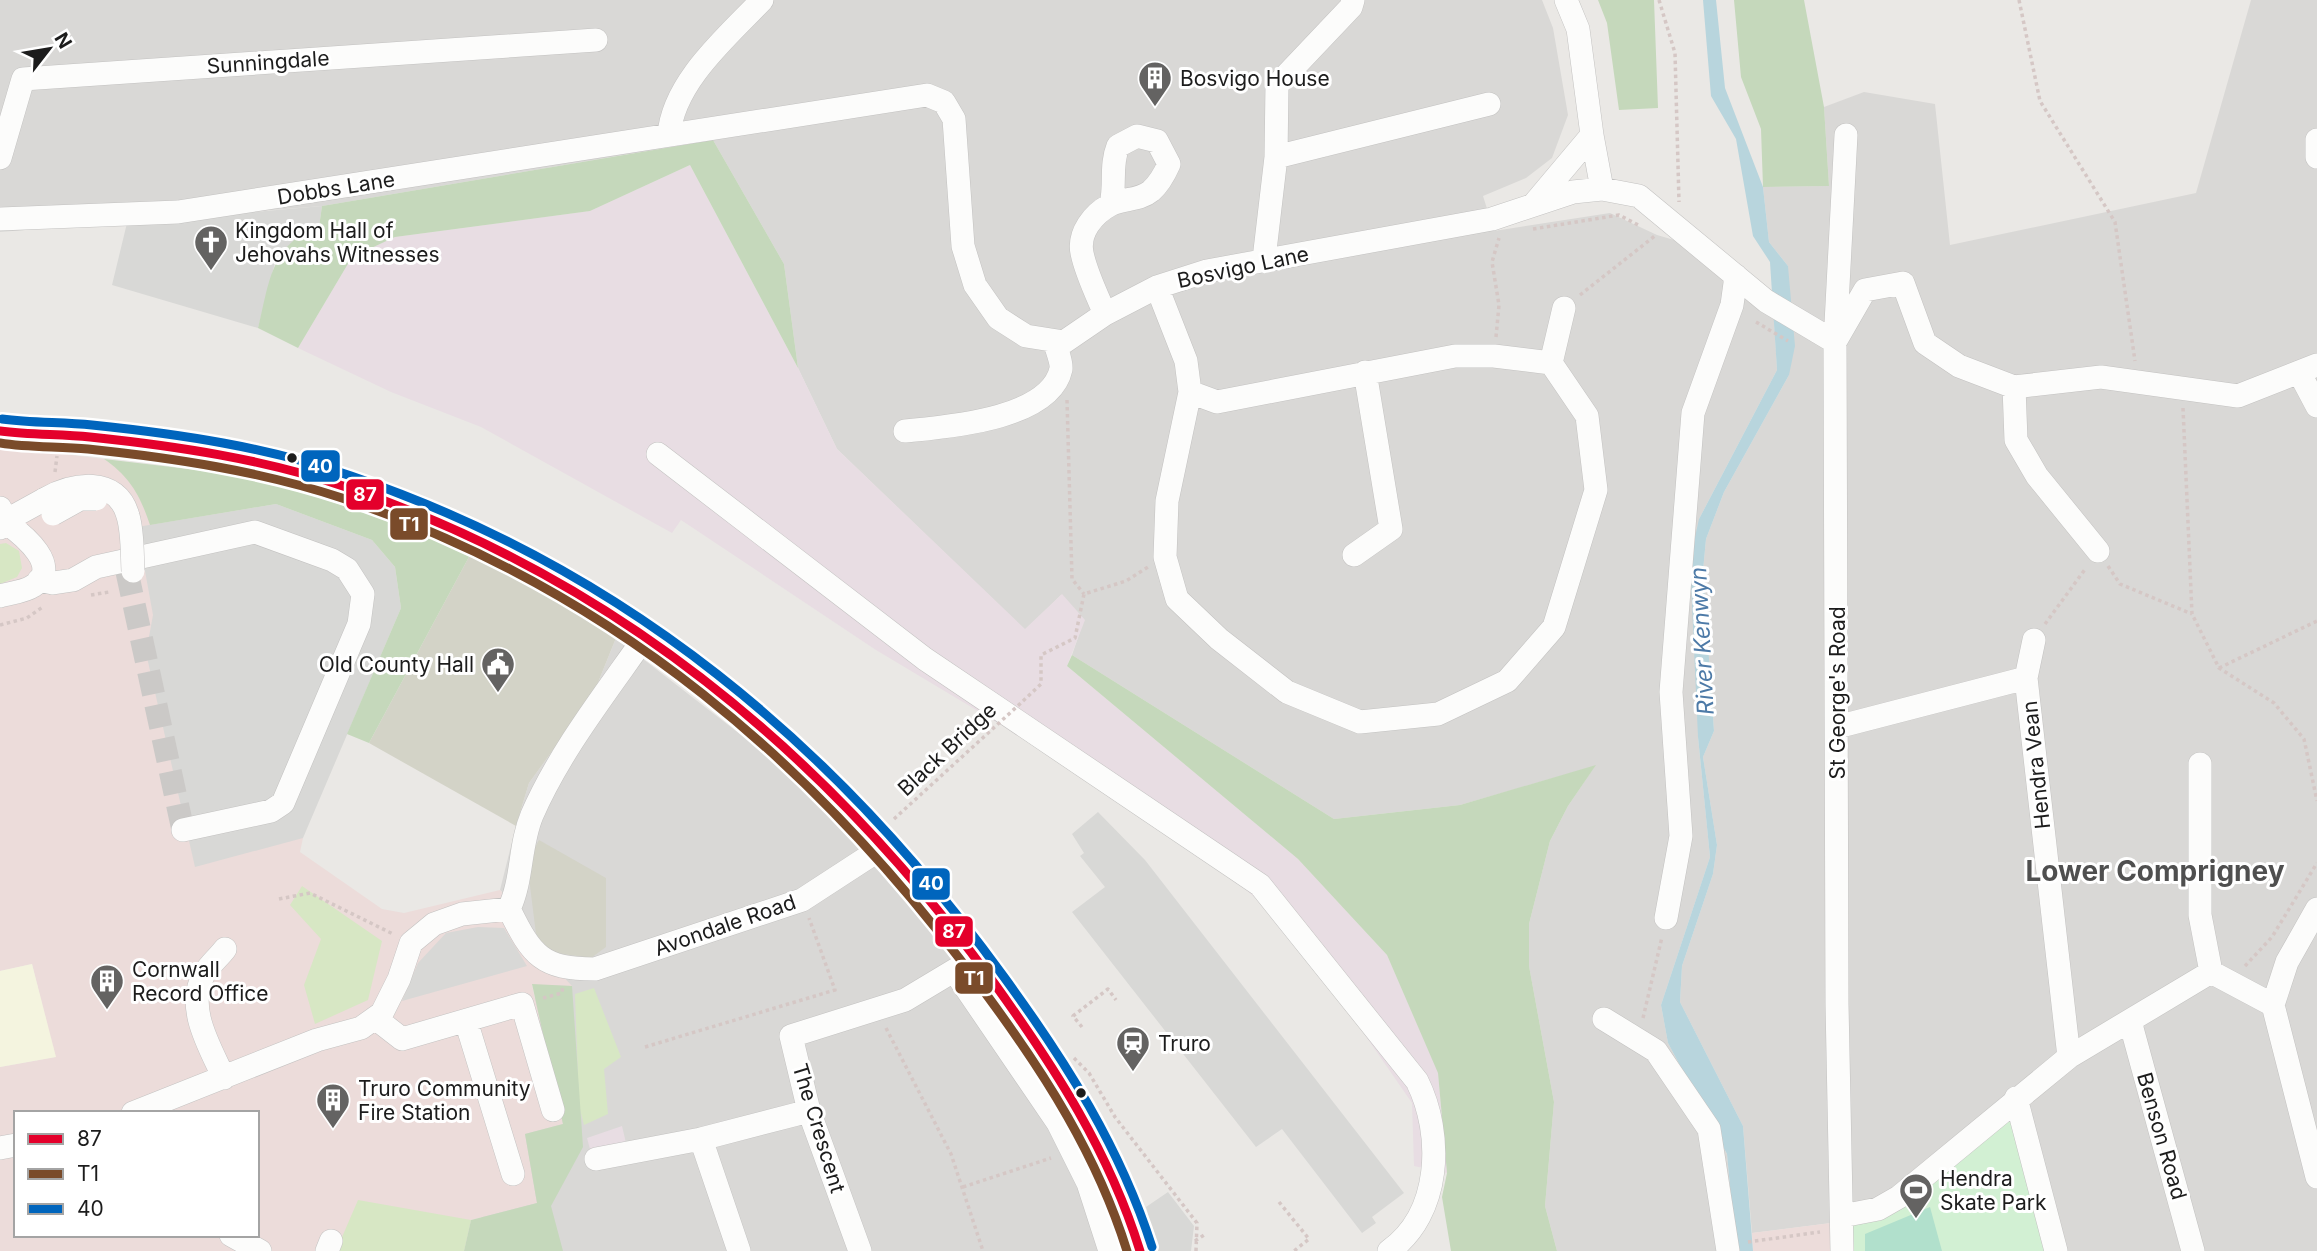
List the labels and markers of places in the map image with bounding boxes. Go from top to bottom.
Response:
building icon: Bosvigo House [1136,59,1174,108]
place label: Bosvigo House [1180,66,1330,91]
place label: Kingdom Hall of Jehovahs Witnesses [235,218,440,267]
church icon: Kingdom Hall of Jehovahs Witnesses [192,223,230,272]
unlabelled marker [285,451,299,465]
public building icon: Old County Hall [479,645,517,694]
place label: Old County Hall [319,652,474,677]
place label: Cornwall Record Office [132,957,268,1006]
building icon: Cornwall Record Office [88,962,126,1011]
station icon: Truro [1114,1024,1152,1073]
place label: Truro [1158,1031,1211,1056]
place label: Truro Community Fire Station [358,1076,531,1125]
building icon: Truro Community Fire Station [314,1081,352,1130]
unlabelled marker [1074,1086,1088,1100]
place label: Hendra Skate Park [1940,1166,2047,1215]
sports icon: Hendra Skate Park [1897,1171,1935,1220]

